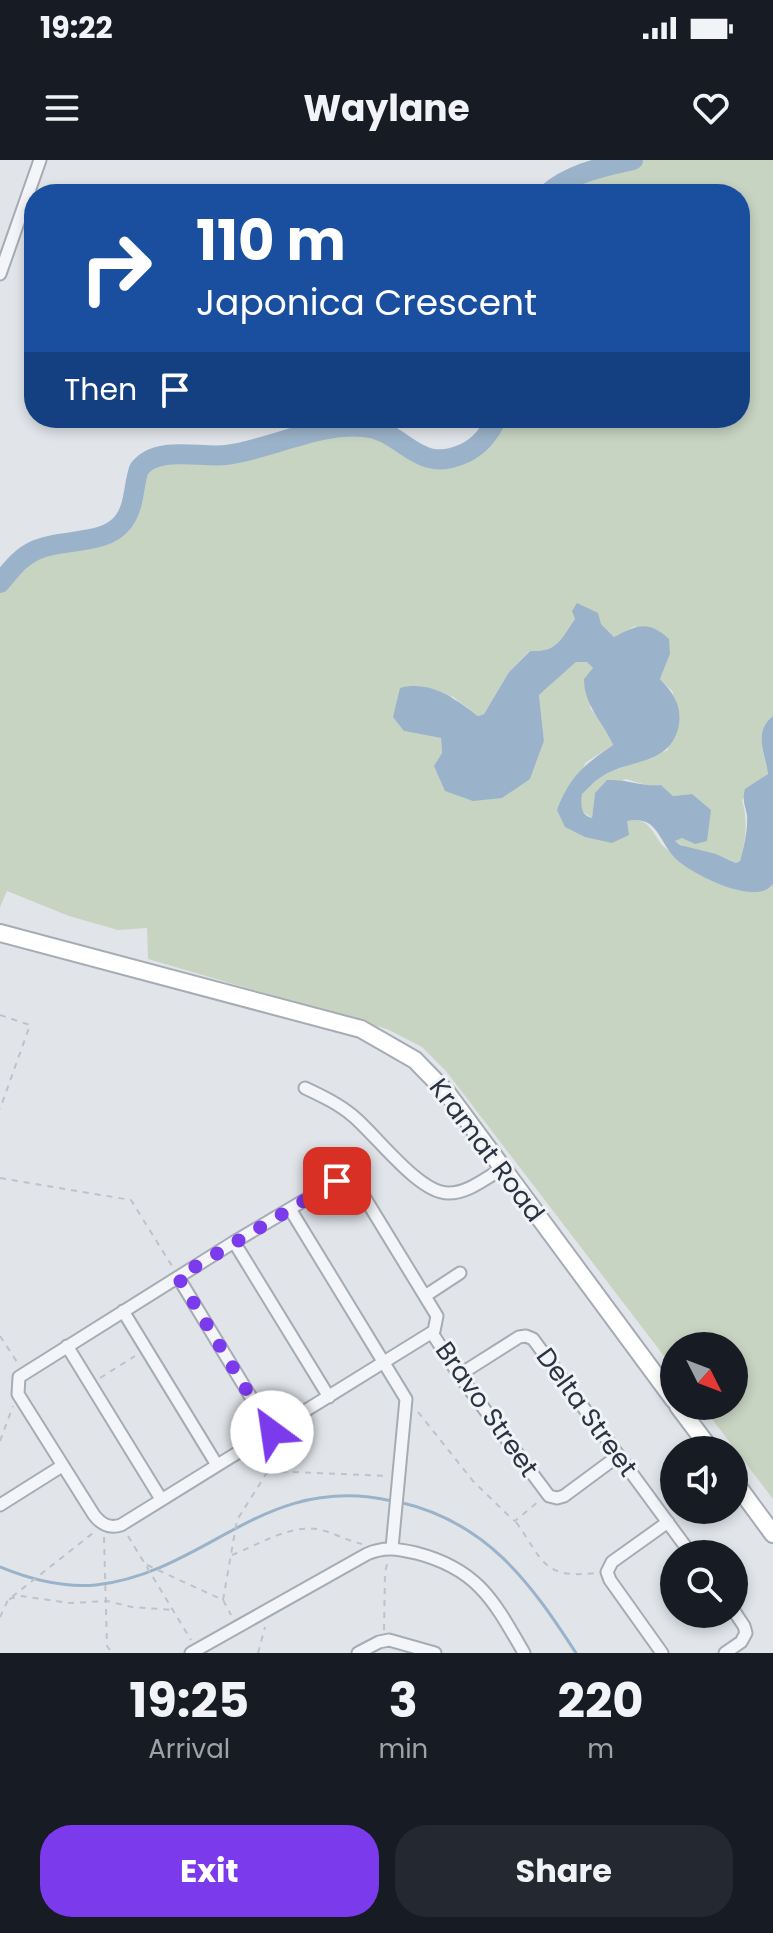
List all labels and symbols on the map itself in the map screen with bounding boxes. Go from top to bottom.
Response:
street label: Kramat Road [421,1071,553,1229]
pin [303,1147,371,1215]
north arrow [660,1332,748,1420]
street label: Bravo Street [427,1334,547,1484]
street label: Delta Street [528,1340,646,1484]
position arrow [230,1390,314,1474]

